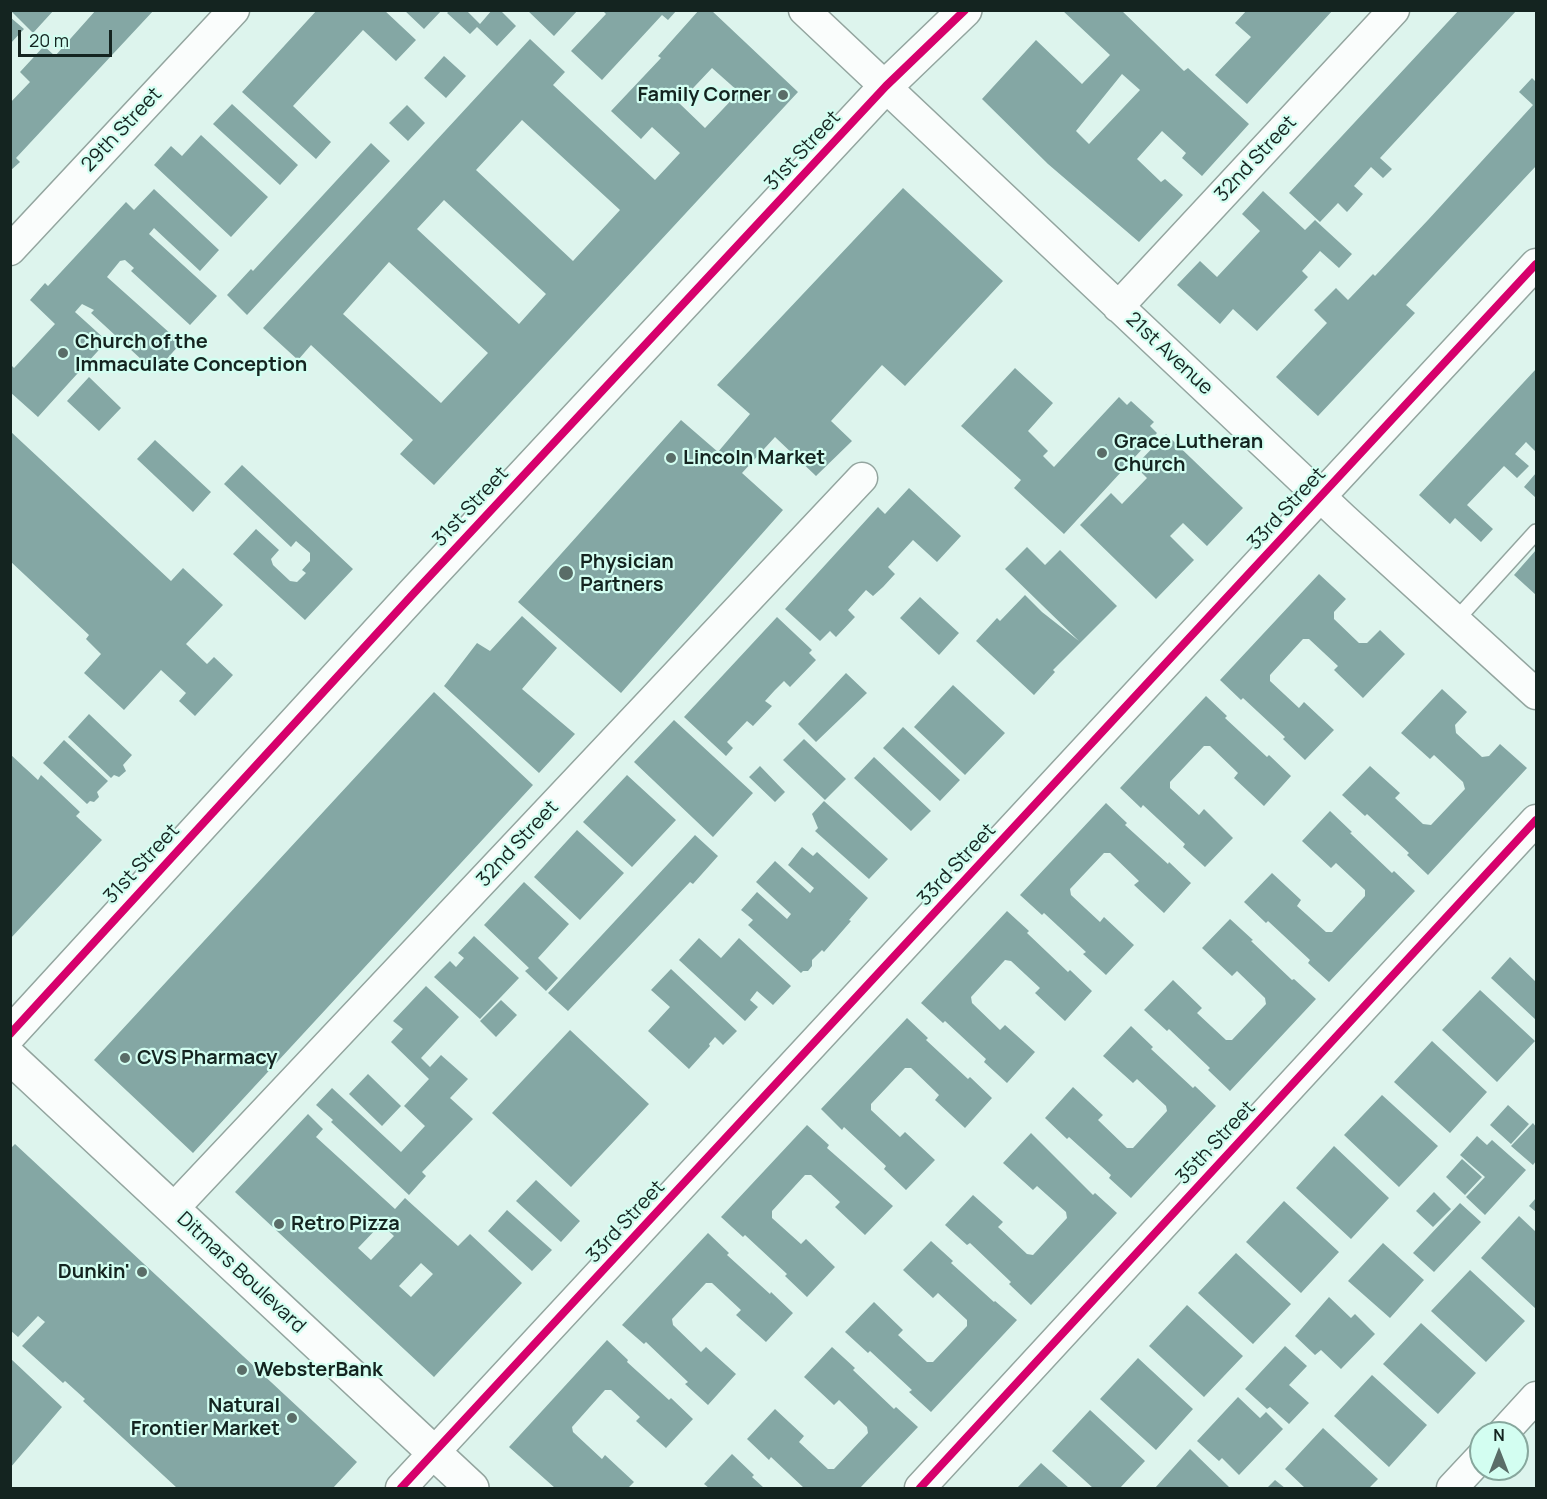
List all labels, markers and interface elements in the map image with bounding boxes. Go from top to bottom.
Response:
scale bar [21,18,116,56]
text: 20 m [29,28,69,52]
street label: 29th Street [77,83,167,177]
place label: Family Corner [638,83,771,107]
marker: Family Corner [776,88,790,102]
street label: 31st Street [760,106,846,196]
street label: 32nd Street [1210,111,1302,207]
street label: 21st Avenue [1121,308,1217,400]
place label: Church of the Immaculate Conception [75,330,307,377]
marker: Church of the Immaculate Conception [56,346,70,360]
place label: Grace Lutheran Church [1114,430,1263,477]
place label: Lincoln Market [683,446,825,470]
marker: Grace Lutheran Church [1095,446,1109,460]
marker: Lincoln Market [664,451,678,465]
street label: 31st Street [428,462,514,552]
street label: 33rd Street [1243,463,1331,555]
place label: Physician Partners [580,550,674,597]
marker: Physician Partners [557,564,575,582]
street label: 32nd Street [472,796,564,892]
street label: 31st Street [99,819,185,909]
street label: 33rd Street [913,819,1001,911]
place label: CVS Pharmacy [137,1046,278,1070]
marker: CVS Pharmacy [118,1051,132,1065]
street label: 35th Street [1171,1096,1261,1190]
street label: 33rd Street [582,1176,670,1268]
street label: Ditmars Boulevard [172,1207,310,1339]
place label: Retro Pizza [291,1212,400,1236]
marker: Retro Pizza [272,1217,286,1231]
place label: Dunkin' [58,1260,130,1284]
marker: Dunkin' [135,1265,149,1279]
place label: WebsterBank [254,1358,383,1382]
marker: WebsterBank [235,1363,249,1377]
place label: Natural Frontier Market [131,1394,280,1441]
marker: Natural Frontier Market [285,1411,299,1425]
north arrow [1469,1421,1529,1481]
text: N [1493,1424,1505,1446]

